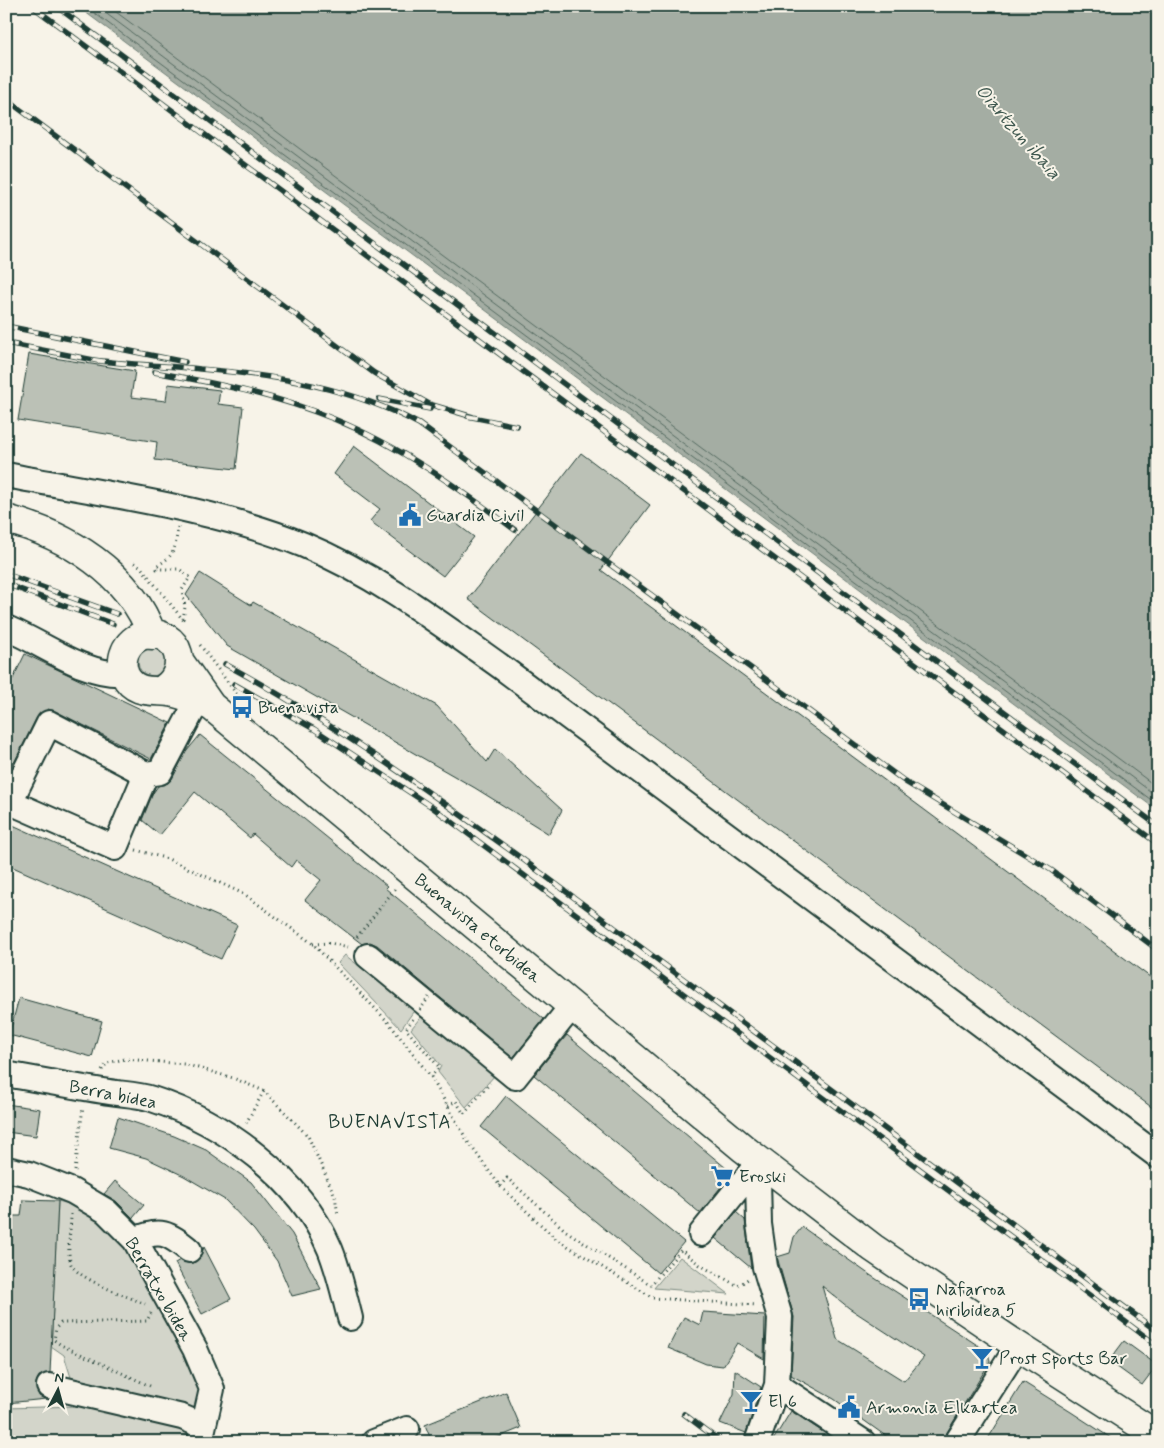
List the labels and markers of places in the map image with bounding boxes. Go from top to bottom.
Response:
public building icon: Guardia Civil [397,502,423,528]
place label: Guardia Civil [426,504,524,528]
bus stop icon: Buenavista [229,694,255,720]
place label: Buenavista [258,696,339,720]
supermarket icon: Eroski [709,1163,735,1189]
place label: Eroski [739,1165,786,1189]
place label: Nafarroa hiribidea 5 [936,1278,1016,1323]
bus stop icon: Nafarroa hiribidea 5 [906,1286,932,1312]
bar icon: Prost Sports Bar [969,1345,995,1371]
place label: Prost Sports Bar [999,1347,1128,1371]
bar icon: El 6 [738,1388,764,1414]
place label: El 6 [768,1390,797,1414]
public building icon: Armonia Elkartea [836,1394,862,1420]
place label: Armonia Elkartea [866,1396,1017,1420]

